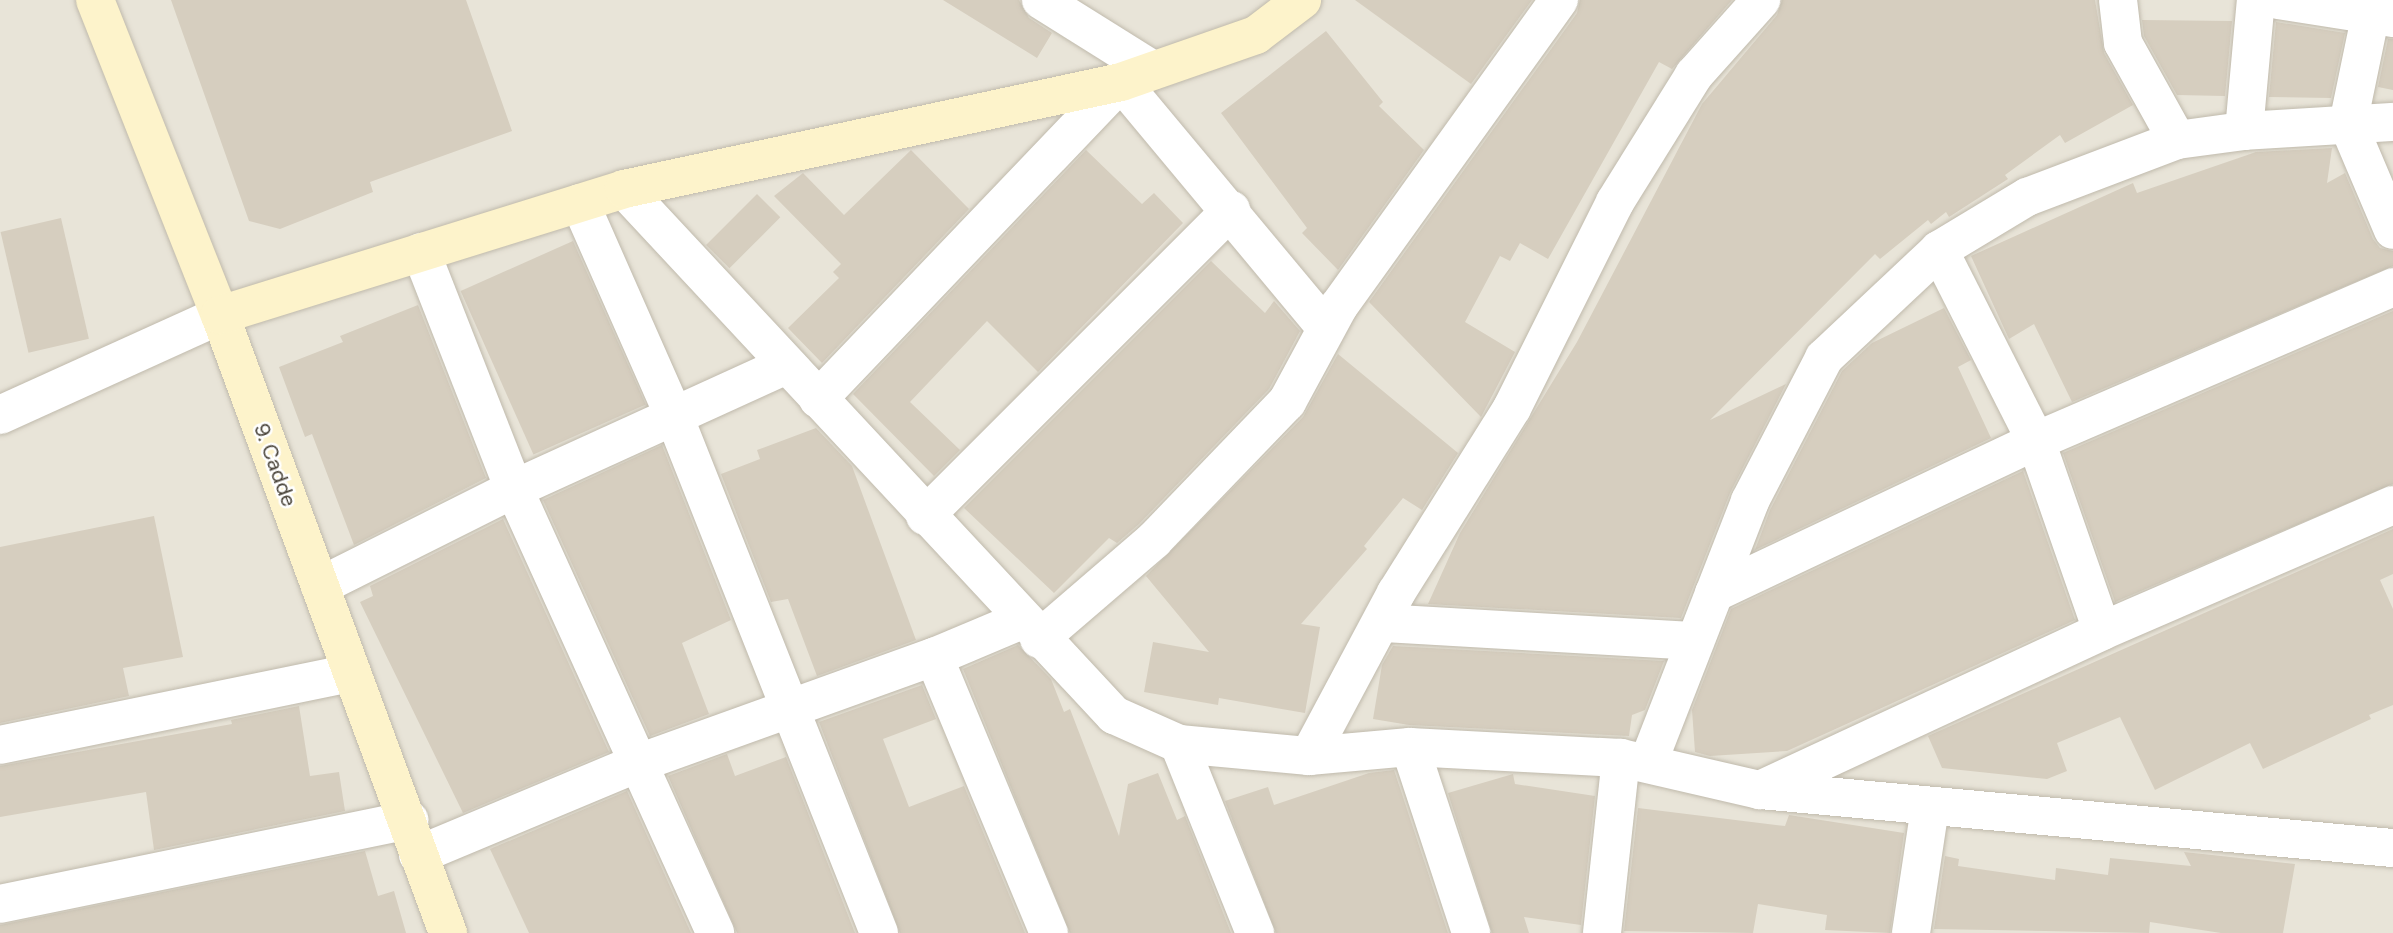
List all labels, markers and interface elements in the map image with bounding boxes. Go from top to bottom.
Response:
street label: 9. Cadde [248,420,302,510]

